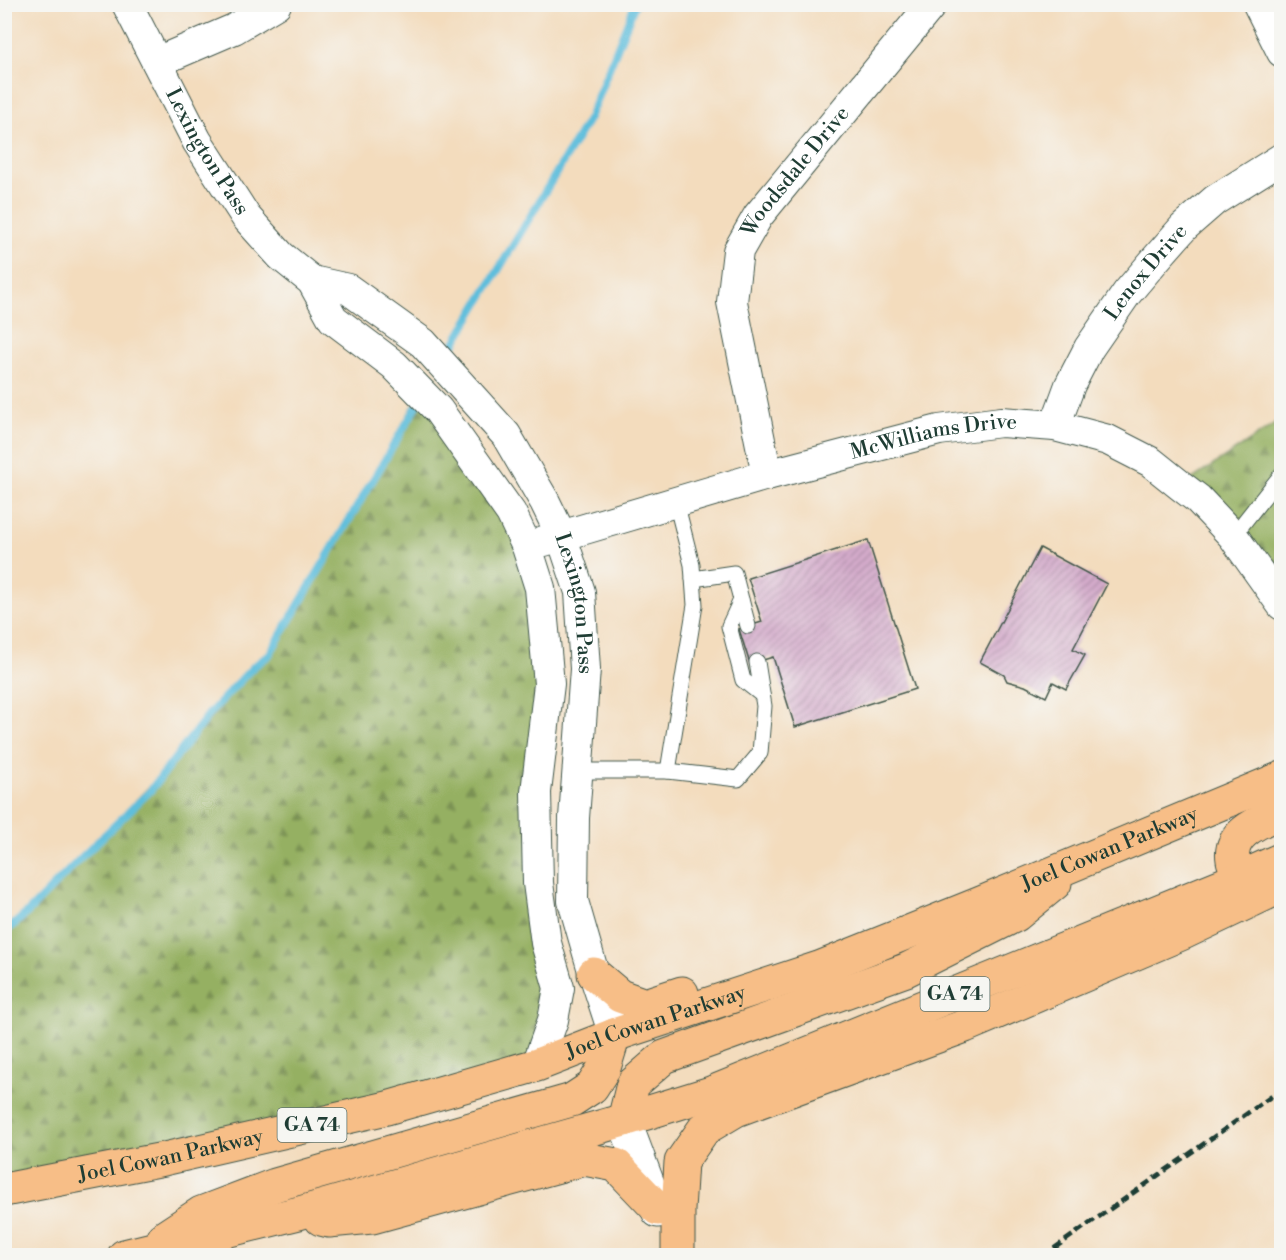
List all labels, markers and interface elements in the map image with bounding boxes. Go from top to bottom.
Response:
street label: Lexington Pass [159,84,255,220]
street label: Woodsdale Drive [735,101,855,242]
street label: Lenox Drive [1099,219,1193,326]
street label: McWilliams Drive [847,409,1018,466]
street label: Lexington Pass [548,530,598,675]
street label: Joel Cowan Parkway [1017,801,1203,898]
road number: GA 74 [920,977,990,1011]
street label: Joel Cowan Parkway [561,980,750,1066]
road number: GA 74 [278,1108,346,1142]
street label: Joel Cowan Parkway [75,1124,267,1189]

